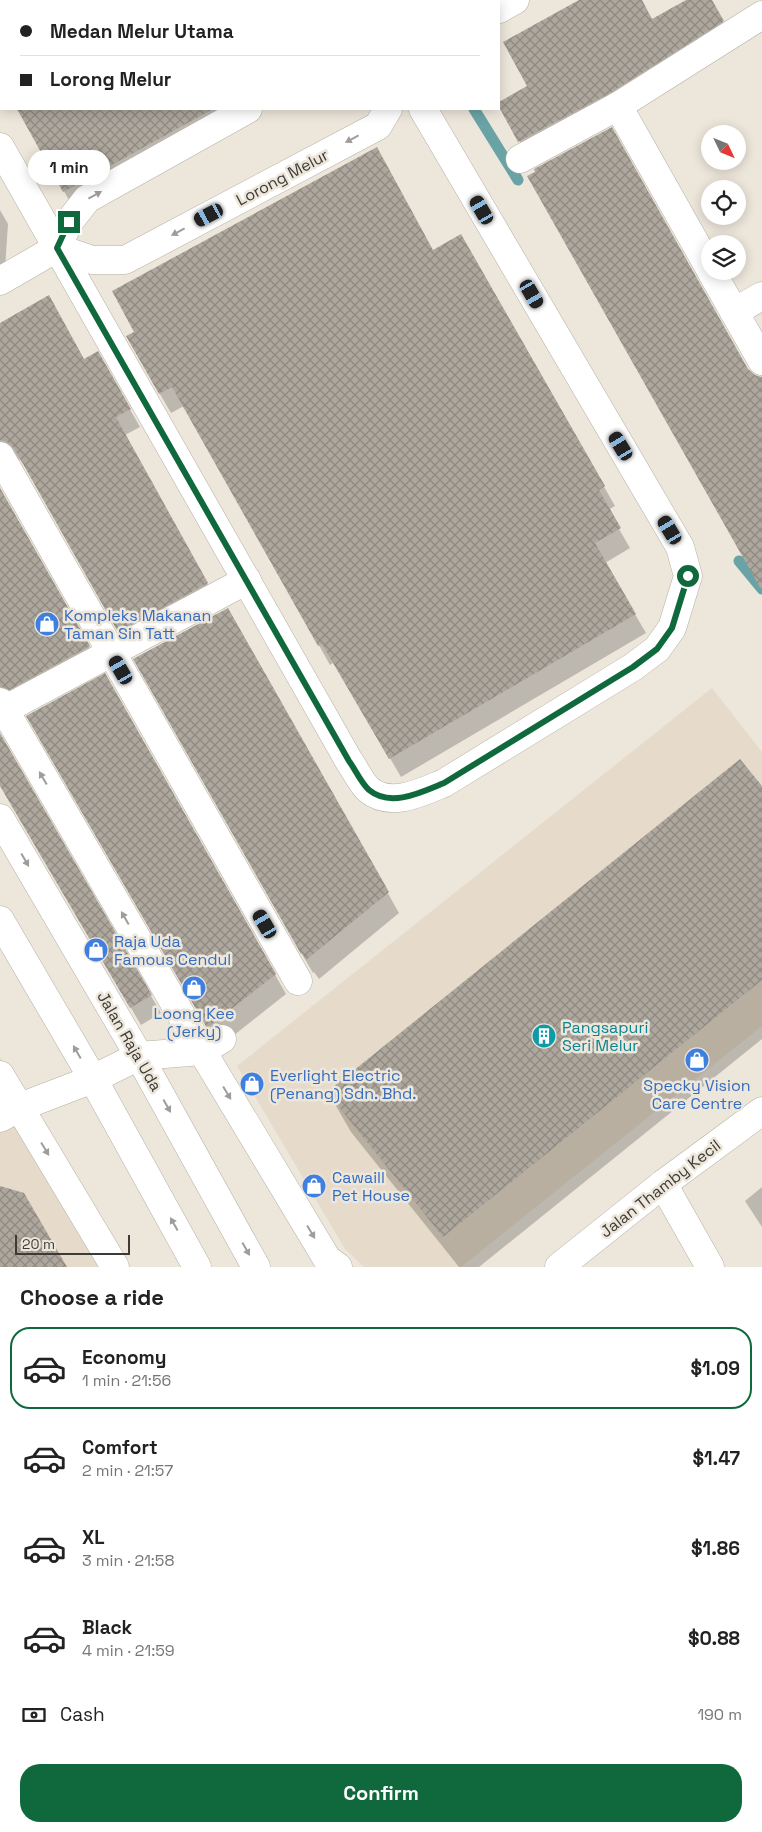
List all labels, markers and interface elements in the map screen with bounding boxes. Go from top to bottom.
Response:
text: Medan Melur Utama [50,19,234,44]
text: Lorong Melur [50,67,171,92]
north arrow [701,125,746,170]
map controls [701,125,746,280]
one-way arrow [345,135,359,143]
street label: Lorong Melur [233,144,332,211]
callout: 1 min [28,150,110,184]
text: 1 min [49,157,89,178]
button: locate [701,180,746,225]
one-way arrow [87,191,102,199]
car [468,193,495,227]
car [192,201,225,229]
route end [58,211,80,233]
one-way arrow [170,228,185,236]
button: layers [701,235,746,280]
car [518,277,545,311]
car [606,429,635,463]
car [655,513,684,547]
route start [677,565,699,587]
place label: Kompleks Makanan Taman Sin Tatt [64,605,211,644]
shop icon: Kompleks Makanan Taman Sin Tatt [34,611,60,637]
car [107,653,134,687]
one-way arrow [39,771,48,784]
one-way arrow [20,853,29,866]
car [251,907,278,941]
one-way arrow [120,912,129,925]
place label: Raja Uda Famous Cendul [114,931,231,970]
shop icon: Raja Uda Famous Cendul [83,937,109,963]
shop icon: Loong Kee (Jerky) [181,975,207,1001]
street label: Jalan Raja Uda [92,987,167,1095]
place label: Loong Kee (Jerky) [153,1003,235,1042]
place label: Pangsapuri Seri Melur [562,1017,648,1056]
building icon: Pangsapuri Seri Melur [531,1023,557,1049]
one-way arrow [73,1045,82,1058]
shop icon: Specky Vision Care Centre [684,1047,710,1073]
place label: Everlight Electric (Penang) Sdn. Bhd. [270,1065,416,1104]
shop icon: Everlight Electric (Penang) Sdn. Bhd. [239,1071,265,1097]
place label: Specky Vision Care Centre [643,1075,751,1114]
one-way arrow [222,1087,231,1100]
one-way arrow [163,1099,171,1114]
street label: Jalan Thamby Kecil [596,1135,725,1242]
one-way arrow [40,1143,49,1156]
place label: Cawaill Pet House [332,1167,410,1206]
shop icon: Cawaill Pet House [301,1173,327,1199]
one-way arrow [170,1217,178,1232]
one-way arrow [307,1225,316,1239]
scale bar [15,1232,130,1255]
text: 20 m [22,1235,55,1253]
one-way arrow [242,1241,250,1256]
text: Choose a ride [20,1283,164,1311]
text: Economy [82,1345,166,1370]
icon: car [22,1346,67,1391]
text: $1.09 [690,1356,740,1381]
text: 1 min · 21:56 [82,1370,171,1391]
text: Comfort [82,1435,158,1460]
icon: car [22,1436,67,1481]
text: $1.47 [692,1446,740,1471]
text: 2 min · 21:57 [82,1460,173,1481]
text: XL [82,1525,105,1550]
icon: car [22,1526,67,1571]
text: $1.86 [691,1536,740,1561]
text: 3 min · 21:58 [82,1550,174,1571]
text: Black [82,1615,132,1640]
icon: car [22,1616,67,1661]
text: $0.88 [688,1626,740,1651]
text: 4 min · 21:59 [82,1640,175,1661]
icon: cash [20,1701,48,1729]
text: Cash [60,1702,105,1727]
text: 190 m [697,1704,742,1725]
button: Confirm [20,1764,742,1822]

